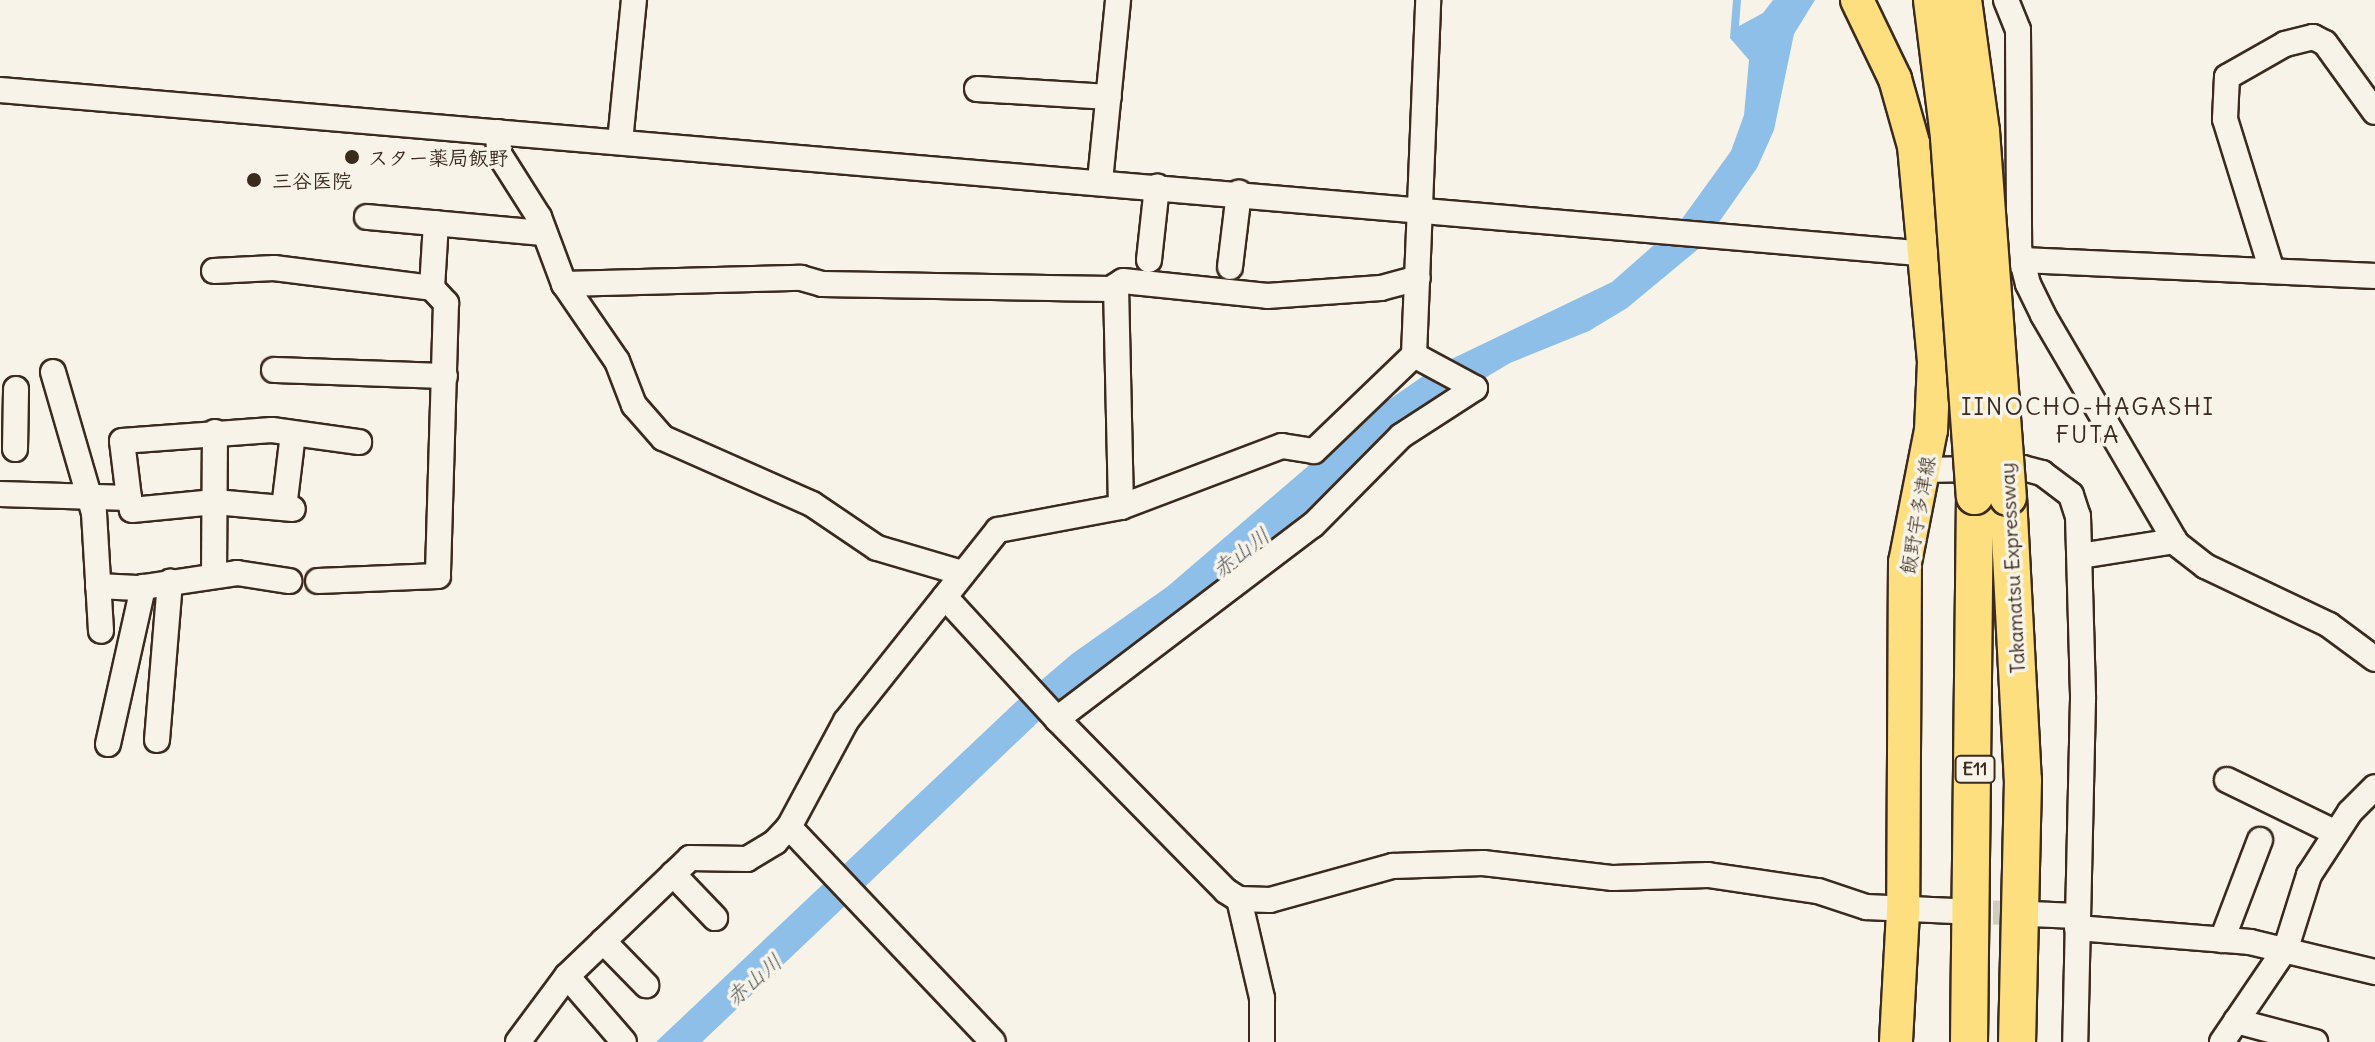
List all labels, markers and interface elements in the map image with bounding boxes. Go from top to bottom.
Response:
place label: スター薬局飯野 [368,145,508,169]
marker: スター薬局飯野 [343,148,361,166]
place label: 三谷医院 [272,168,352,192]
marker: 三谷医院 [243,169,265,191]
district label: IINOCHO-HAGASHI FUTA [1961,393,2215,449]
street label: 飯野宇多津線 [1895,454,1939,576]
street label: Takamatsu Expressway [1994,462,2030,674]
water label: 赤山川 [1207,522,1275,584]
road number: E11 [1953,755,1997,783]
water label: 赤山川 [720,948,788,1012]

